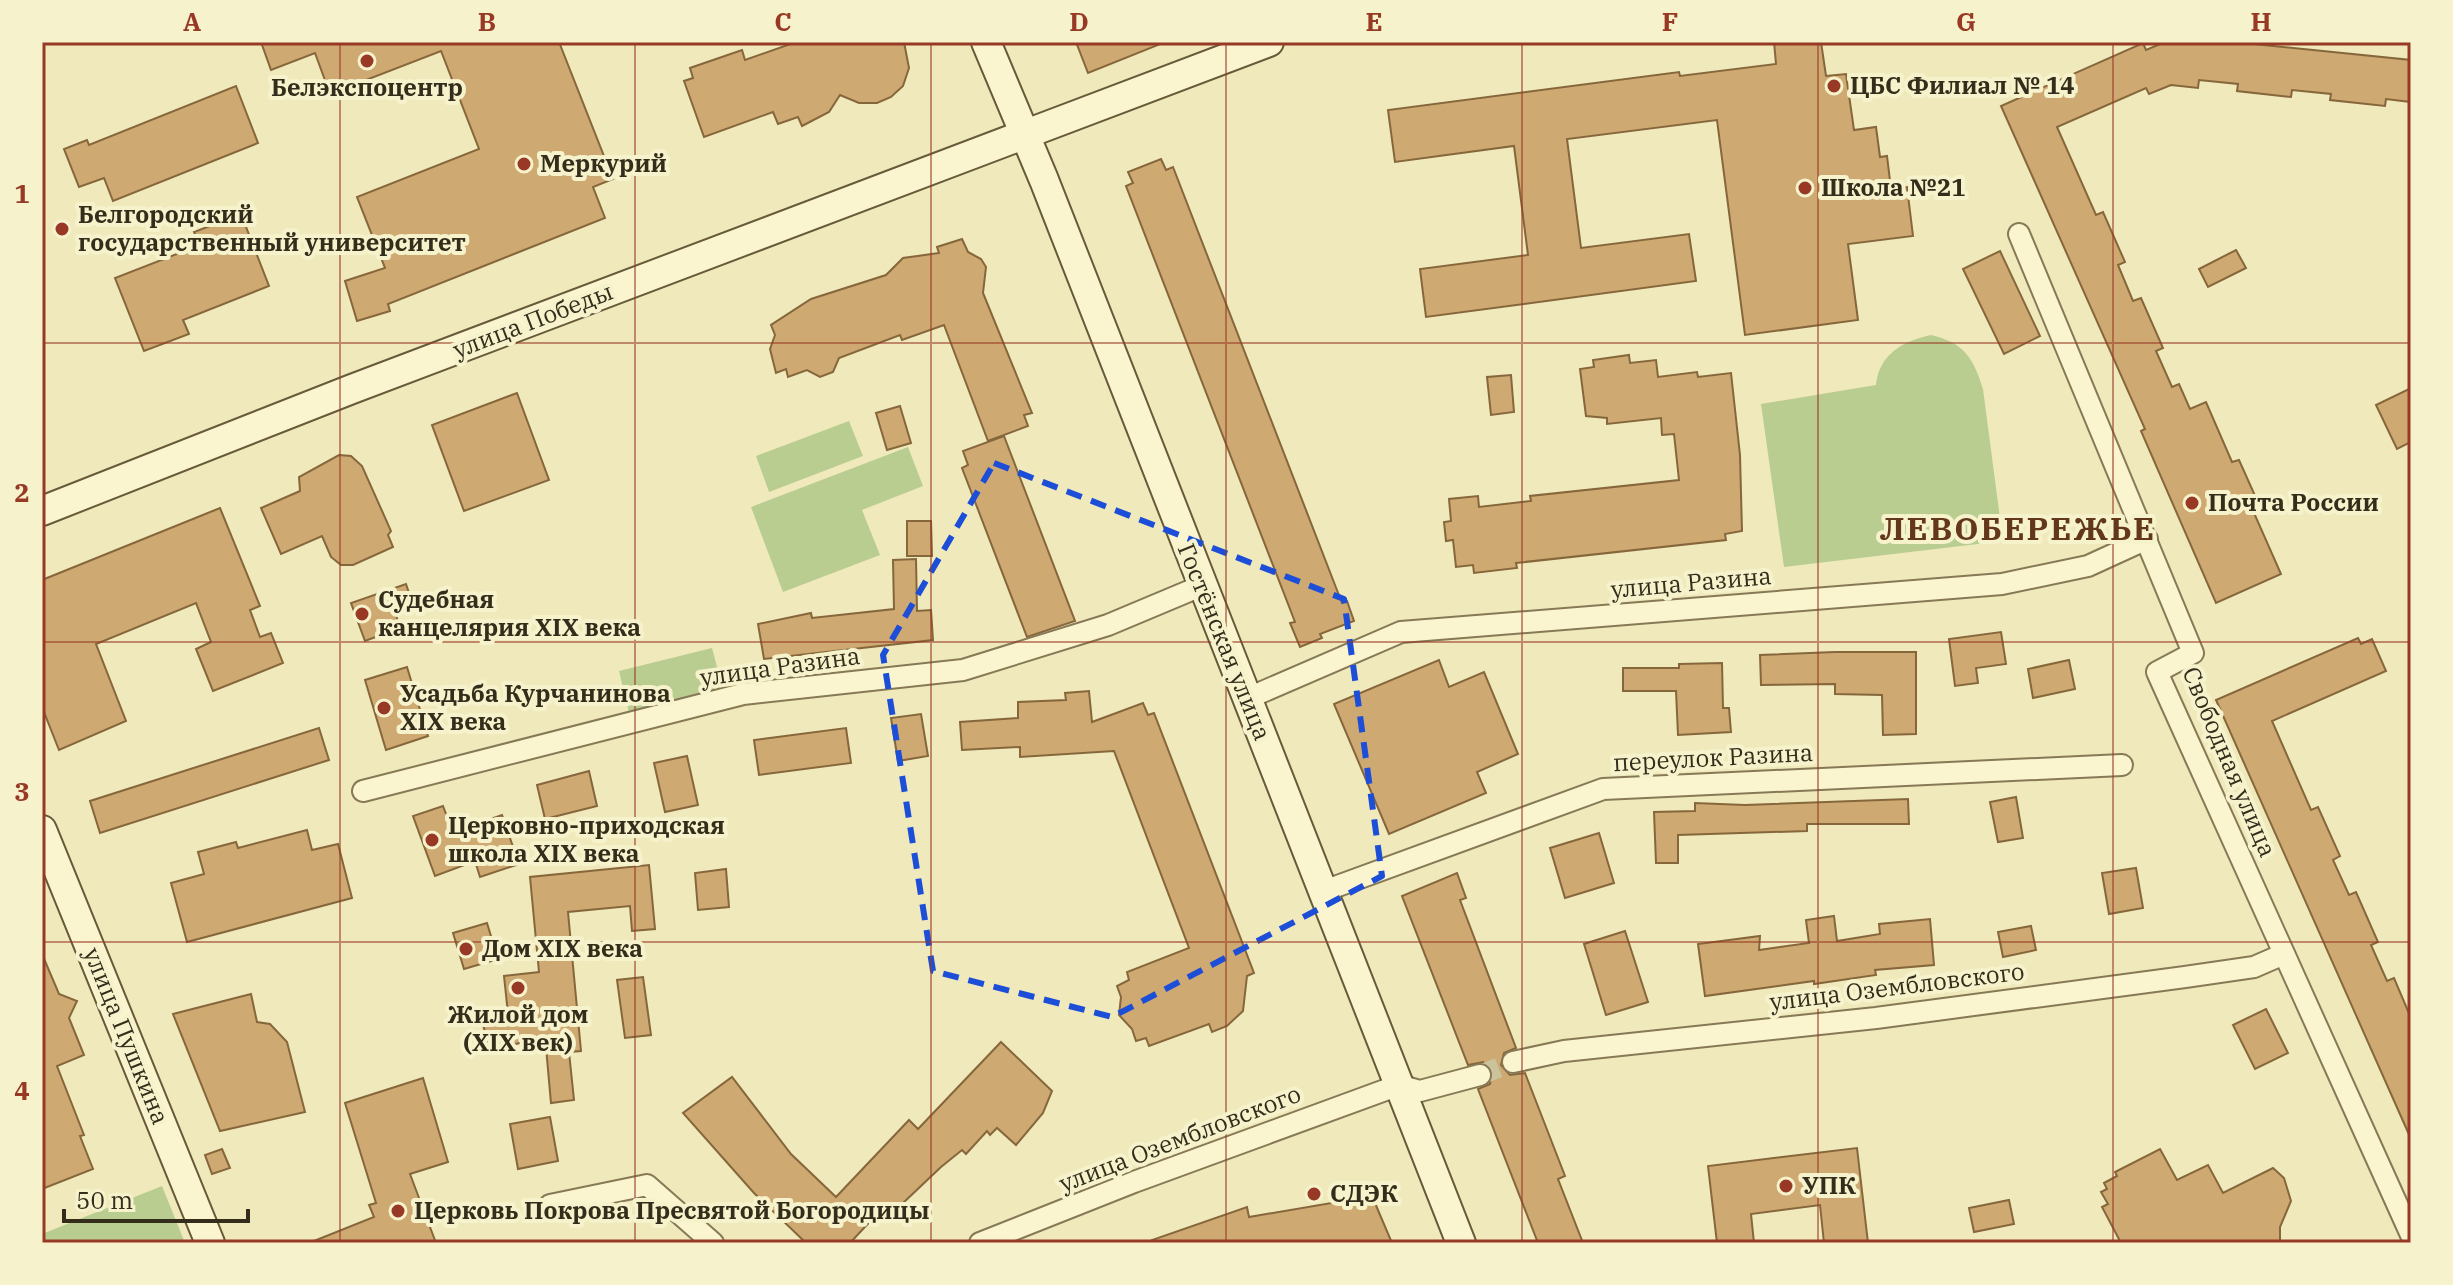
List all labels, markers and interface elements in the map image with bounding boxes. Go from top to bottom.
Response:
text: A [183,4,201,38]
text: B [478,4,496,38]
text: C [774,4,792,38]
text: D [1069,4,1089,38]
text: E [1365,4,1383,38]
text: F [1662,4,1678,38]
text: G [1956,4,1976,38]
text: H [2250,4,2272,38]
marker: Белэкспоцентр [358,52,376,70]
place label: ЦБС Филиал № 14 [1850,69,2075,101]
place label: Белэкспоцентр [271,71,463,103]
marker: ЦБС Филиал № 14 [1825,77,1843,95]
place label: Меркурий [540,147,667,179]
marker: Меркурий [515,155,533,173]
place label: Школа №21 [1821,171,1966,203]
text: 1 [14,176,30,210]
marker: Школа №21 [1796,179,1814,197]
place label: Белгородский государственный университет [78,198,466,258]
marker: Белгородский государственный университет [53,220,71,238]
street label: улица Победы [448,275,617,365]
text: 2 [14,475,30,509]
place label: Почта России [2208,486,2379,518]
marker: Почта России [2183,494,2201,512]
district label: ЛЕВОБЕРЕЖЬЕ [1880,507,2156,549]
street label: Гостёнская улица [1171,538,1279,745]
street label: улица Разина [1609,559,1773,605]
place label: Судебная канцелярия XIX века [378,583,641,643]
marker: Судебная канцелярия XIX века [353,605,371,623]
street label: улица Разина [698,639,862,693]
street label: Свободная улица [2175,662,2284,861]
place label: Усадьба Курчанинова XIX века [400,677,671,737]
marker: Усадьба Курчанинова XIX века [375,699,393,717]
street label: переулок Разина [1612,736,1814,778]
text: 3 [14,774,30,808]
place label: Церковно-приходская школа XIX века [448,809,725,869]
marker: Церковно-приходская школа XIX века [423,831,441,849]
place label: Дом XIX века [482,932,643,964]
marker: Дом XIX века [457,940,475,958]
street label: улица Пушкина [77,942,177,1129]
street label: улица Озембловского [1768,954,2026,1018]
marker: Жилой дом (XIX век) [509,979,527,997]
place label: Жилой дом (XIX век) [448,998,588,1058]
text: 4 [14,1073,30,1107]
street label: улица Озембловского [1054,1077,1305,1199]
place label: УПК [1802,1169,1856,1201]
scale bar [64,1173,248,1223]
place label: СДЭК [1330,1177,1398,1209]
marker: УПК [1777,1177,1795,1195]
text: 50 m [76,1184,133,1216]
marker: СДЭК [1305,1185,1323,1203]
place label: Церковь Покрова Пресвятой Богородицы [414,1194,930,1226]
marker: Церковь Покрова Пресвятой Богородицы [389,1202,407,1220]

